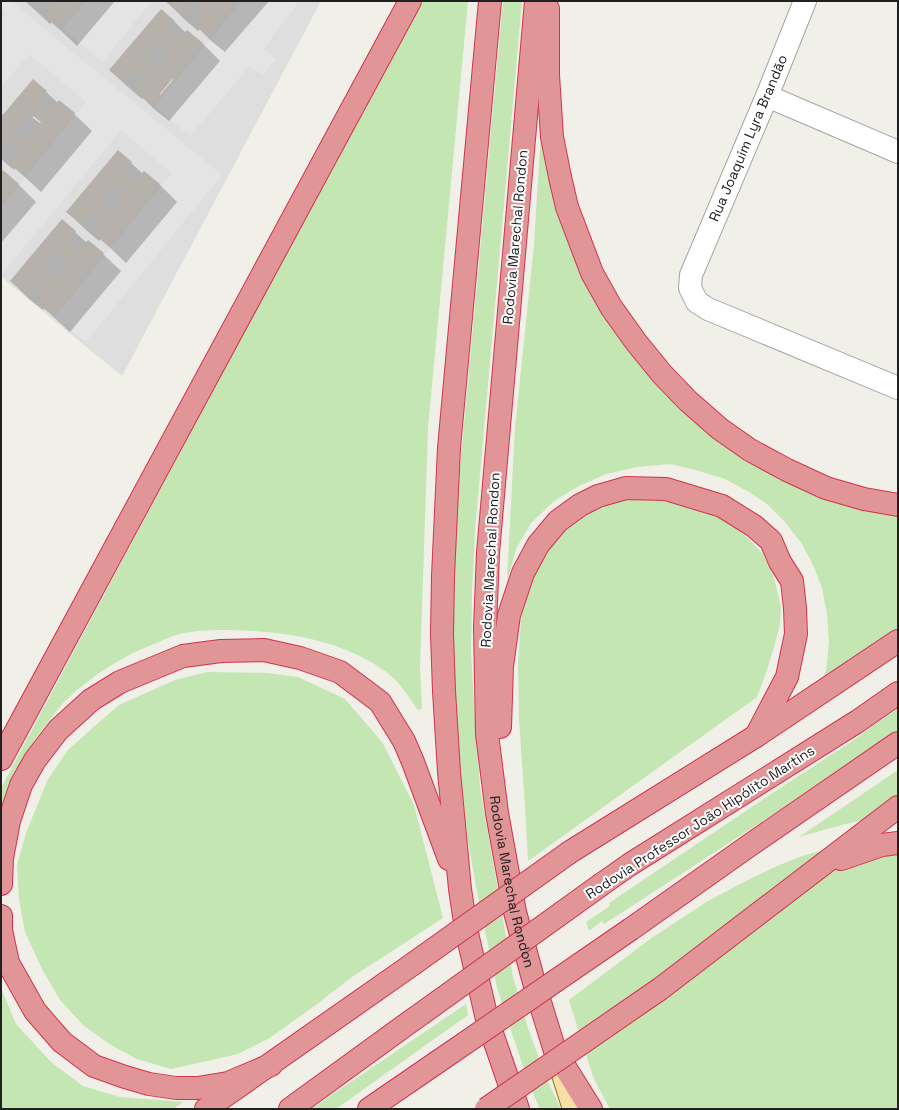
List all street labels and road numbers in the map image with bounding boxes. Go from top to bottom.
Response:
street label: Rua Joaquim Lyra Brandão [705,52,791,224]
street label: Rodovia Marechal Rondon [498,149,532,325]
street label: Rodovia Marechal Rondon [476,472,504,648]
street label: Rodovia Professor João Hipólito Martins [582,741,818,903]
street label: Rodovia Marechal Rondon [486,794,539,970]

